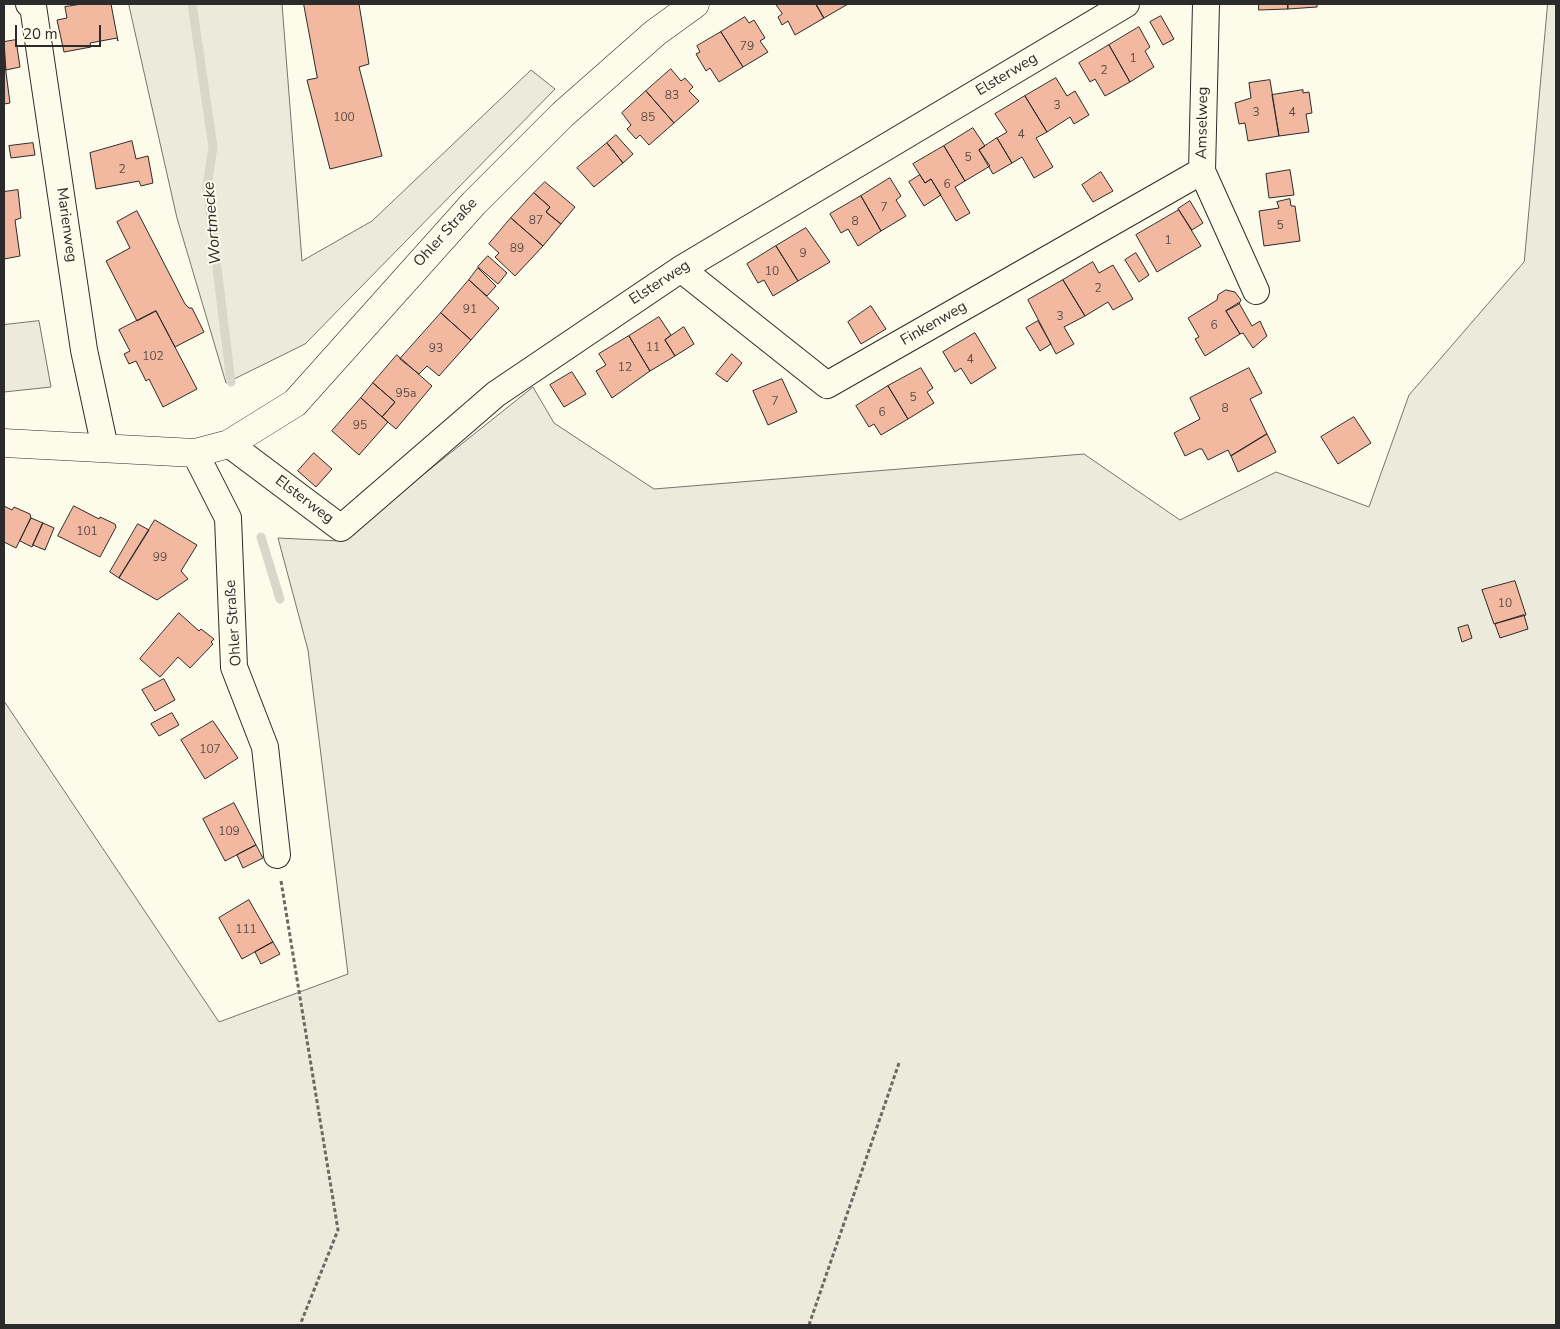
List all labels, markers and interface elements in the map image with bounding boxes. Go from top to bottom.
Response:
scale bar [18,15,104,47]
text: 20 m [23,24,58,44]
house number: 79 [740,40,754,54]
street label: Elsterweg [973,50,1041,100]
house number: 1 [1129,52,1137,66]
house number: 2 [1100,64,1108,78]
street label: Amselweg [1193,87,1213,159]
house number: 83 [665,89,679,103]
house number: 3 [1053,99,1061,113]
house number: 3 [1252,106,1260,120]
house number: 4 [1288,106,1296,120]
house number: 100 [333,111,355,125]
house number: 85 [641,111,655,125]
house number: 4 [1017,128,1025,142]
house number: 5 [964,151,972,165]
house number: 2 [118,163,126,177]
house number: 6 [943,178,951,192]
water label: Wortmecke [200,181,226,265]
street label: Marienweg [52,186,80,264]
street label: Ohler Straße [410,195,482,271]
house number: 7 [880,201,888,215]
house number: 87 [529,214,543,228]
house number: 8 [851,215,859,229]
house number: 5 [1276,219,1284,233]
house number: 1 [1164,234,1172,248]
house number: 89 [510,242,524,256]
house number: 9 [799,247,807,261]
street label: Elsterweg [626,257,694,309]
house number: 10 [765,265,779,279]
house number: 2 [1094,282,1102,296]
street label: Finkenweg [898,298,970,350]
house number: 91 [463,303,477,317]
house number: 3 [1056,310,1064,324]
house number: 6 [1210,319,1218,333]
house number: 11 [646,341,660,355]
house number: 93 [429,342,443,356]
house number: 102 [142,350,164,364]
house number: 4 [966,353,974,367]
house number: 12 [618,361,632,375]
house number: 95a [396,387,416,401]
house number: 5 [909,391,917,405]
house number: 7 [771,395,779,409]
house number: 8 [1221,402,1229,416]
house number: 6 [878,406,886,420]
house number: 95 [353,419,367,433]
street label: Elsterweg [271,472,337,528]
house number: 101 [76,525,98,539]
house number: 99 [153,551,167,565]
street label: Ohler Straße [222,579,246,667]
house number: 10 [1498,597,1512,611]
house number: 107 [199,743,221,757]
house number: 109 [218,825,240,839]
house number: 111 [235,923,257,937]

